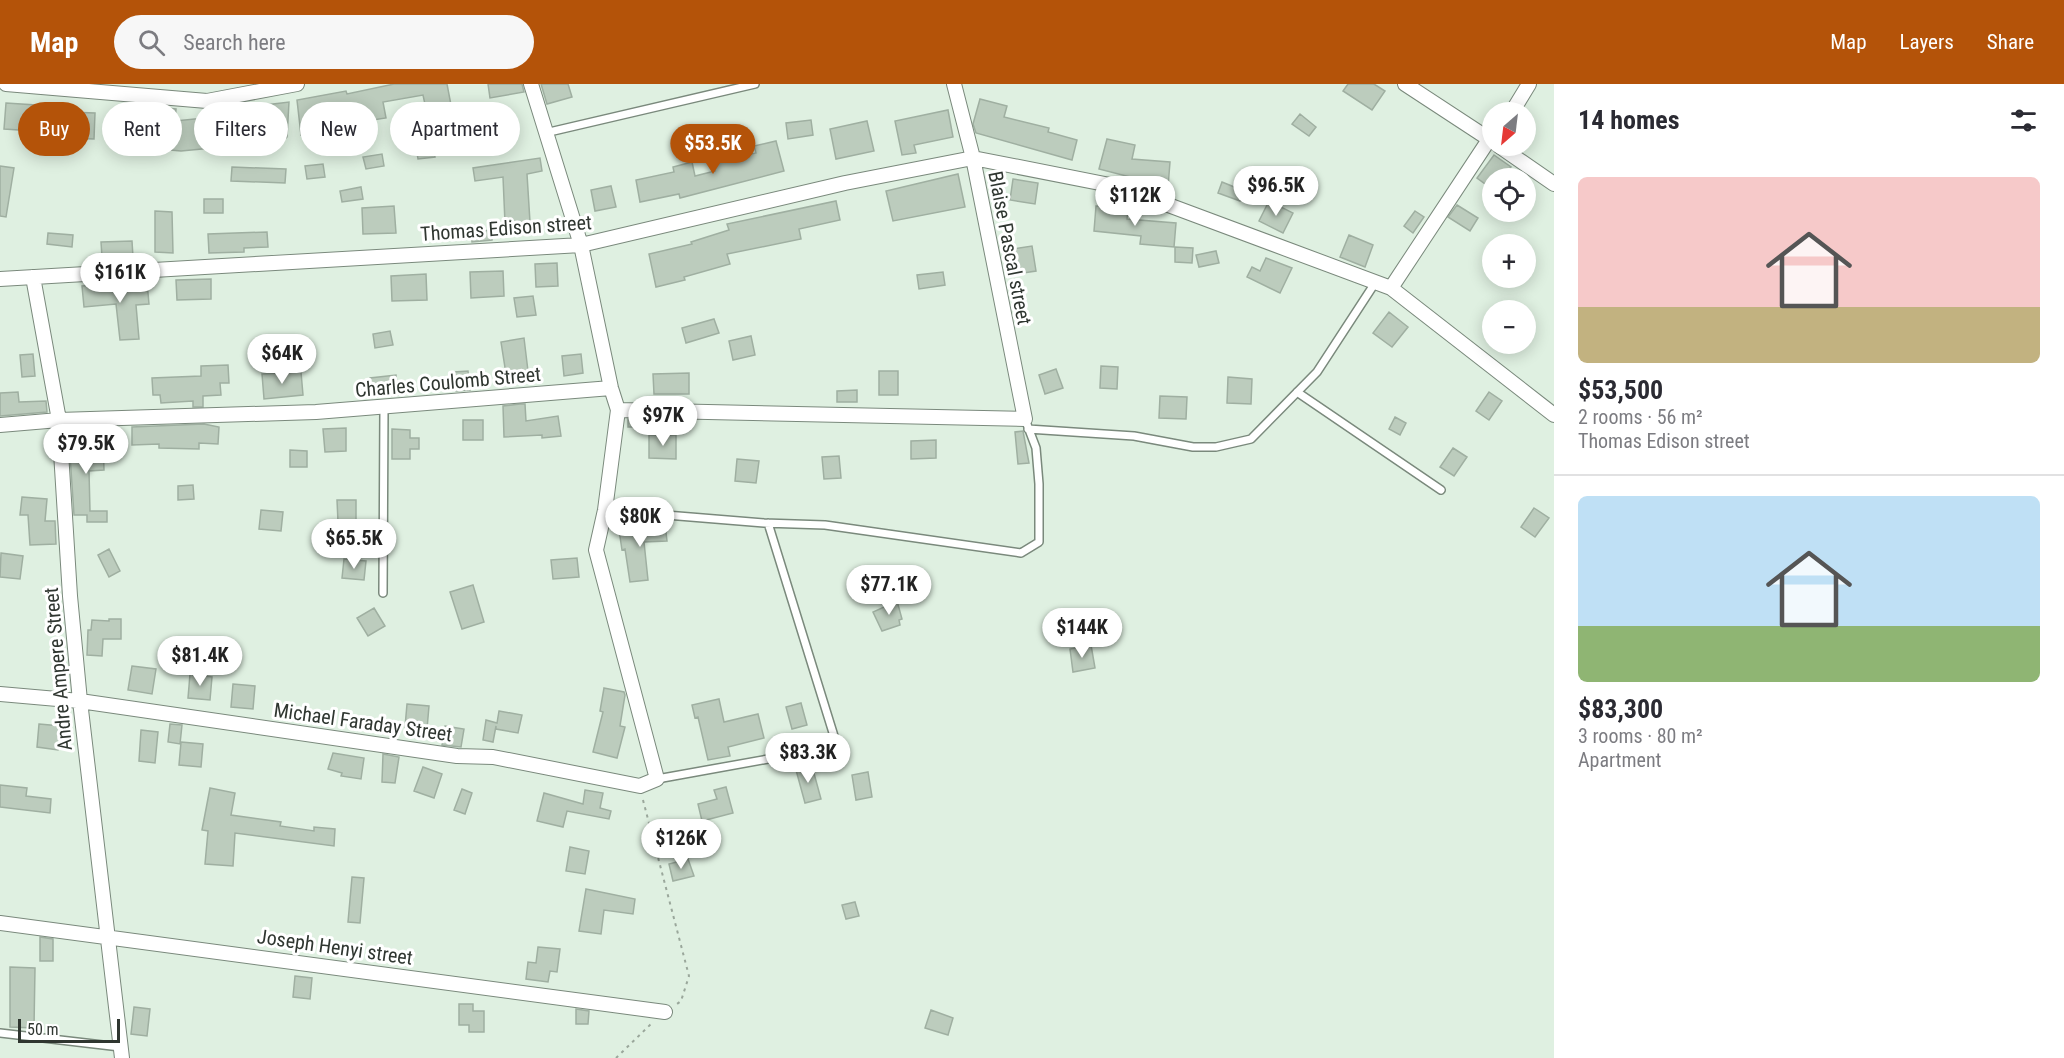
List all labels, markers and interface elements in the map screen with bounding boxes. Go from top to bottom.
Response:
search box [114,15,534,69]
text: Map [30,26,78,59]
icon: search [135,26,168,59]
text: Search here [183,30,286,55]
text: Map [1830,30,1867,54]
text: Layers [1900,30,1954,54]
text: Share [1987,30,2034,54]
chip: Buy [18,102,90,156]
chip: Rent [102,102,182,156]
chip: Filters [194,102,288,156]
chip: New [300,102,378,156]
chip: Apartment [390,102,520,156]
north arrow [1482,102,1536,156]
map controls [1482,102,1536,354]
icon: filters [2007,104,2040,137]
text: 14 homes [1578,105,1680,135]
pin: $53.5K [664,124,762,175]
text: $53.5K [684,131,742,155]
pin: $96.5K [1227,166,1325,217]
button: locate [1482,168,1536,222]
street label: Blaise Pascal street [983,169,1037,327]
text: $96.5K [1247,173,1305,197]
pin: $112K [1093,176,1177,227]
text: $112K [1109,183,1161,207]
street label: Thomas Edison street [419,210,593,246]
icon: home [1755,216,1863,324]
button: + [1482,234,1536,288]
pin: $161K [78,253,162,304]
text: $161K [94,260,146,284]
button: − [1482,300,1536,354]
pin: $64K [246,334,318,385]
text: $64K [261,341,303,365]
street label: Charles Coulomb Street [354,362,542,402]
text: $53,500 [1578,375,1663,405]
pin: $97K [627,396,699,447]
text: $97K [642,403,684,427]
text: 2 rooms · 56 m² [1578,405,1703,429]
pin: $79.5K [37,424,135,475]
text: Thomas Edison street [1578,429,1750,453]
text: $79.5K [57,431,115,455]
pin: $80K [604,497,676,548]
text: $80K [619,504,661,528]
pin: $65.5K [305,519,403,570]
text: $65.5K [325,526,383,550]
icon: home [1755,535,1863,643]
pin: $77.1K [840,565,938,616]
text: $77.1K [860,572,918,596]
street label: Andre Ampere Street [39,586,77,752]
pin: $144K [1040,608,1124,659]
text: $144K [1056,615,1108,639]
pin: $81.4K [151,636,249,687]
text: $81.4K [171,643,229,667]
text: $83,300 [1578,694,1663,724]
street label: Michael Faraday Street [272,698,454,746]
text: 3 rooms · 80 m² [1578,724,1703,748]
pin: $83.3K [759,733,857,784]
text: $83.3K [779,740,837,764]
text: Apartment [1578,748,1662,772]
pin: $126K [639,819,723,870]
text: $126K [655,826,707,850]
street label: Joseph Henyi street [256,924,414,970]
scale bar [18,1016,120,1044]
text: 50 m [27,1020,59,1039]

